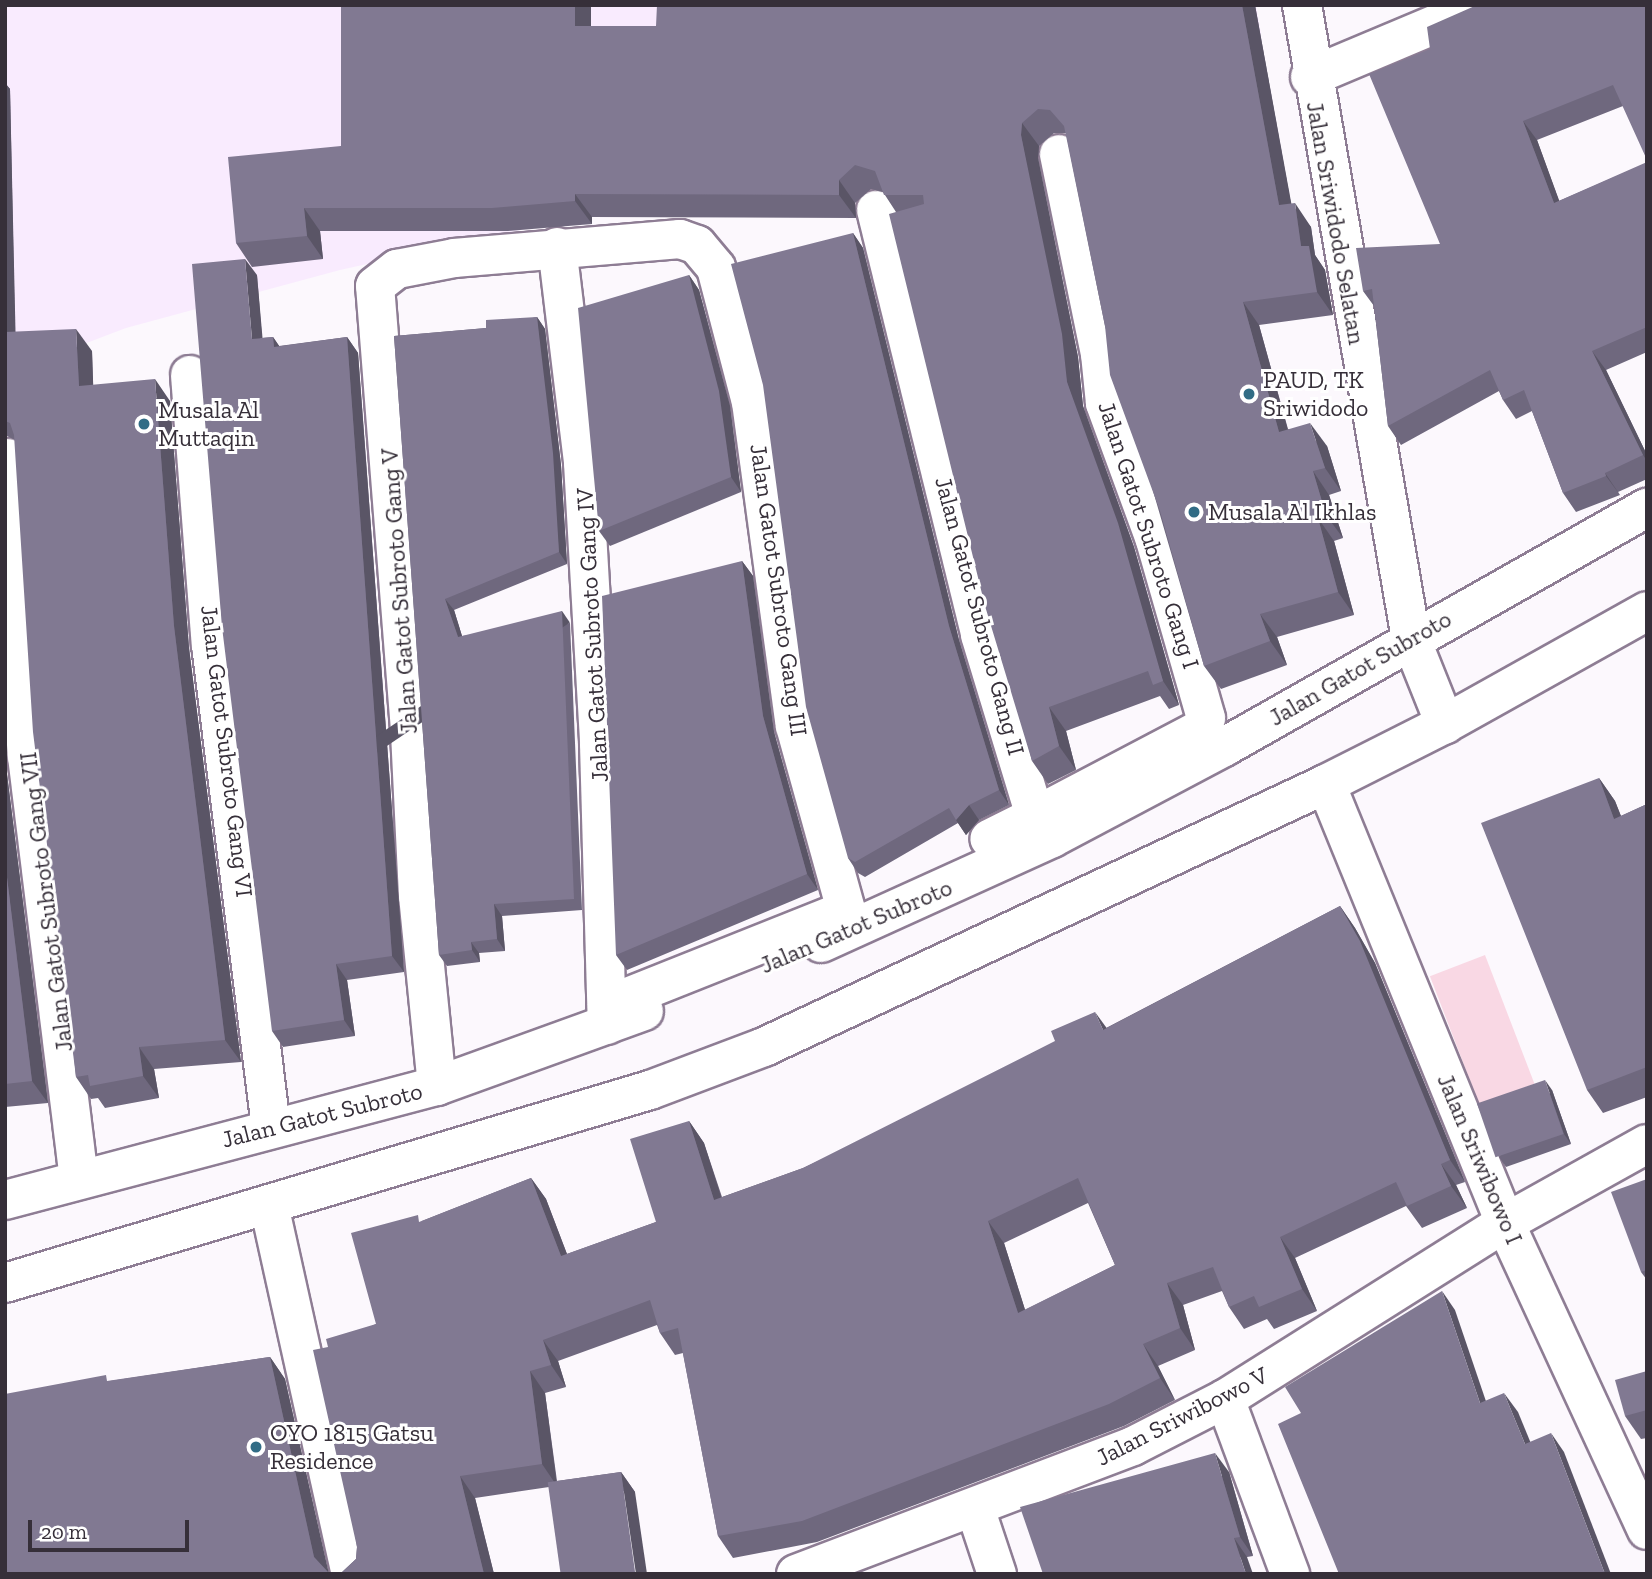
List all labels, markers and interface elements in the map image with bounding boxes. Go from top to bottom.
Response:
street label: Jalan Sriwidodo Selatan [1300,99,1372,347]
place label: PAUD, TK Sriwidodo [1263,366,1368,422]
marker: PAUD, TK Sriwidodo [1241,386,1257,402]
place label: Musala Al Muttaqin [158,396,260,452]
street label: Jalan Gatot Subroto Gang I [1092,398,1206,672]
marker: Musala Al Muttaqin [136,416,152,432]
street label: Jalan Gatot Subroto Gang III [744,442,814,738]
street label: Jalan Gatot Subroto Gang V [375,447,423,735]
street label: Jalan Gatot Subroto Gang II [929,474,1031,758]
street label: Jalan Gatot Subroto Gang IV [570,487,614,783]
place label: Musala Al Ikhlas [1208,498,1377,526]
marker: Musala Al Ikhlas [1186,504,1202,520]
street label: Jalan Gatot Subroto Gang VI [195,603,259,899]
street label: Jalan Gatot Subroto [1264,604,1456,732]
street label: Jalan Gatot Subroto Gang VII [13,750,79,1054]
street label: Jalan Gatot Subroto [756,873,956,979]
street label: Jalan Sriwibowo I [1431,1070,1529,1248]
street label: Jalan Gatot Subroto [219,1076,425,1154]
street label: Jalan Sriwibowo V [1091,1360,1273,1472]
place label: OYO 1815 Gatsu Residence [270,1419,434,1475]
marker: OYO 1815 Gatsu Residence [248,1439,264,1455]
scale bar [32,1506,192,1550]
text: 20 m [41,1519,87,1544]

